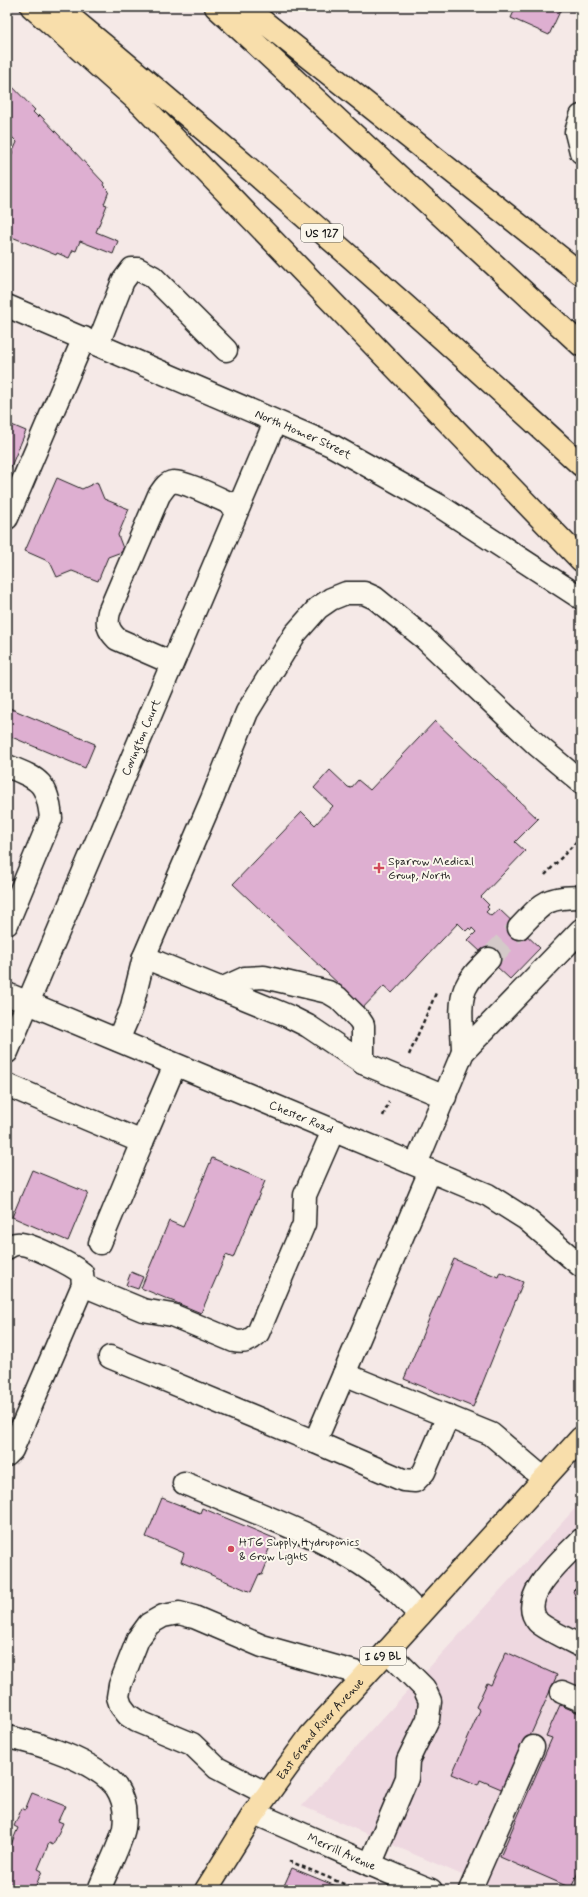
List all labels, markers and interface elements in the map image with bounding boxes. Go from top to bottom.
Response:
road number: US 127 [301,224,343,242]
street label: North Homer Street [252,406,354,464]
street label: Covington Court [118,697,165,779]
place label: Sparrow Medical Group, North [388,854,474,884]
marker: Sparrow Medical Group, North [373,862,385,874]
street label: Chester Road [266,1097,336,1138]
place label: HTG Supply Hydroponics & Grow Lights [239,1535,360,1565]
marker: HTG Supply Hydroponics & Grow Lights [226,1544,236,1554]
road number: I 69 BL [360,1647,406,1665]
street label: East Grand River Avenue [274,1674,368,1784]
street label: Merrill Avenue [305,1830,379,1875]

